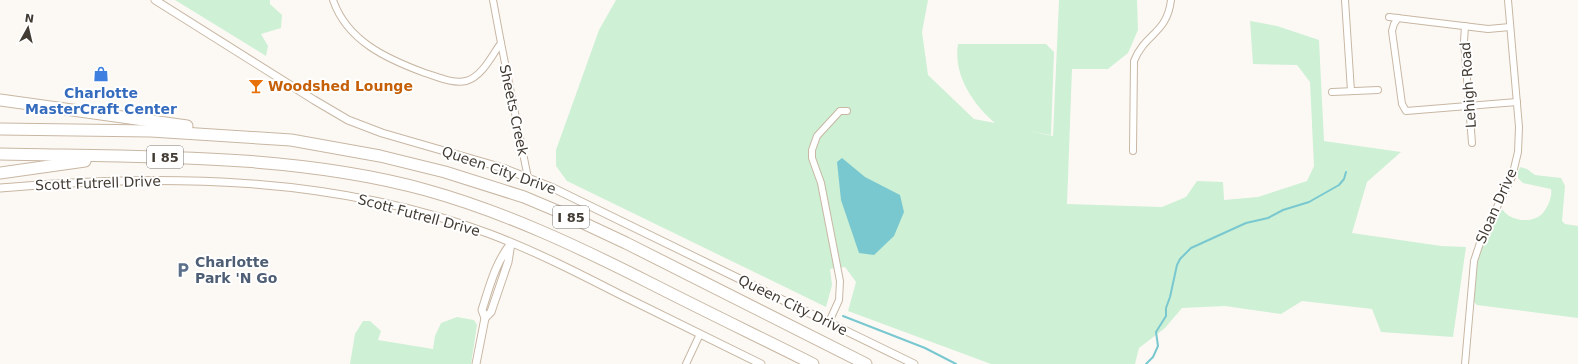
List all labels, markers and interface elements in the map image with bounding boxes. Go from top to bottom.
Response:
north arrow [8,8,48,48]
text: N [24,12,35,26]
street label: Lehigh Road [1457,41,1479,129]
street label: Sheets Creek [497,63,532,158]
shop icon: Charlotte MasterCraft Center [92,65,110,83]
bar icon: Woodshed Lounge [247,77,265,95]
place label: Woodshed Lounge [268,78,413,94]
place label: Charlotte MasterCraft Center [25,85,177,117]
street label: Queen City Drive [440,143,558,197]
road number: I 85 [147,146,183,168]
street label: Sloan Drive [1472,166,1520,246]
street label: Scott Futrell Drive [35,173,161,193]
street label: Scott Futrell Drive [356,191,482,239]
road number: I 85 [553,206,589,228]
place label: Charlotte Park 'N Go [195,254,278,286]
parking icon: Charlotte Park 'N Go [174,261,192,279]
street label: Queen City Drive [736,272,850,338]

